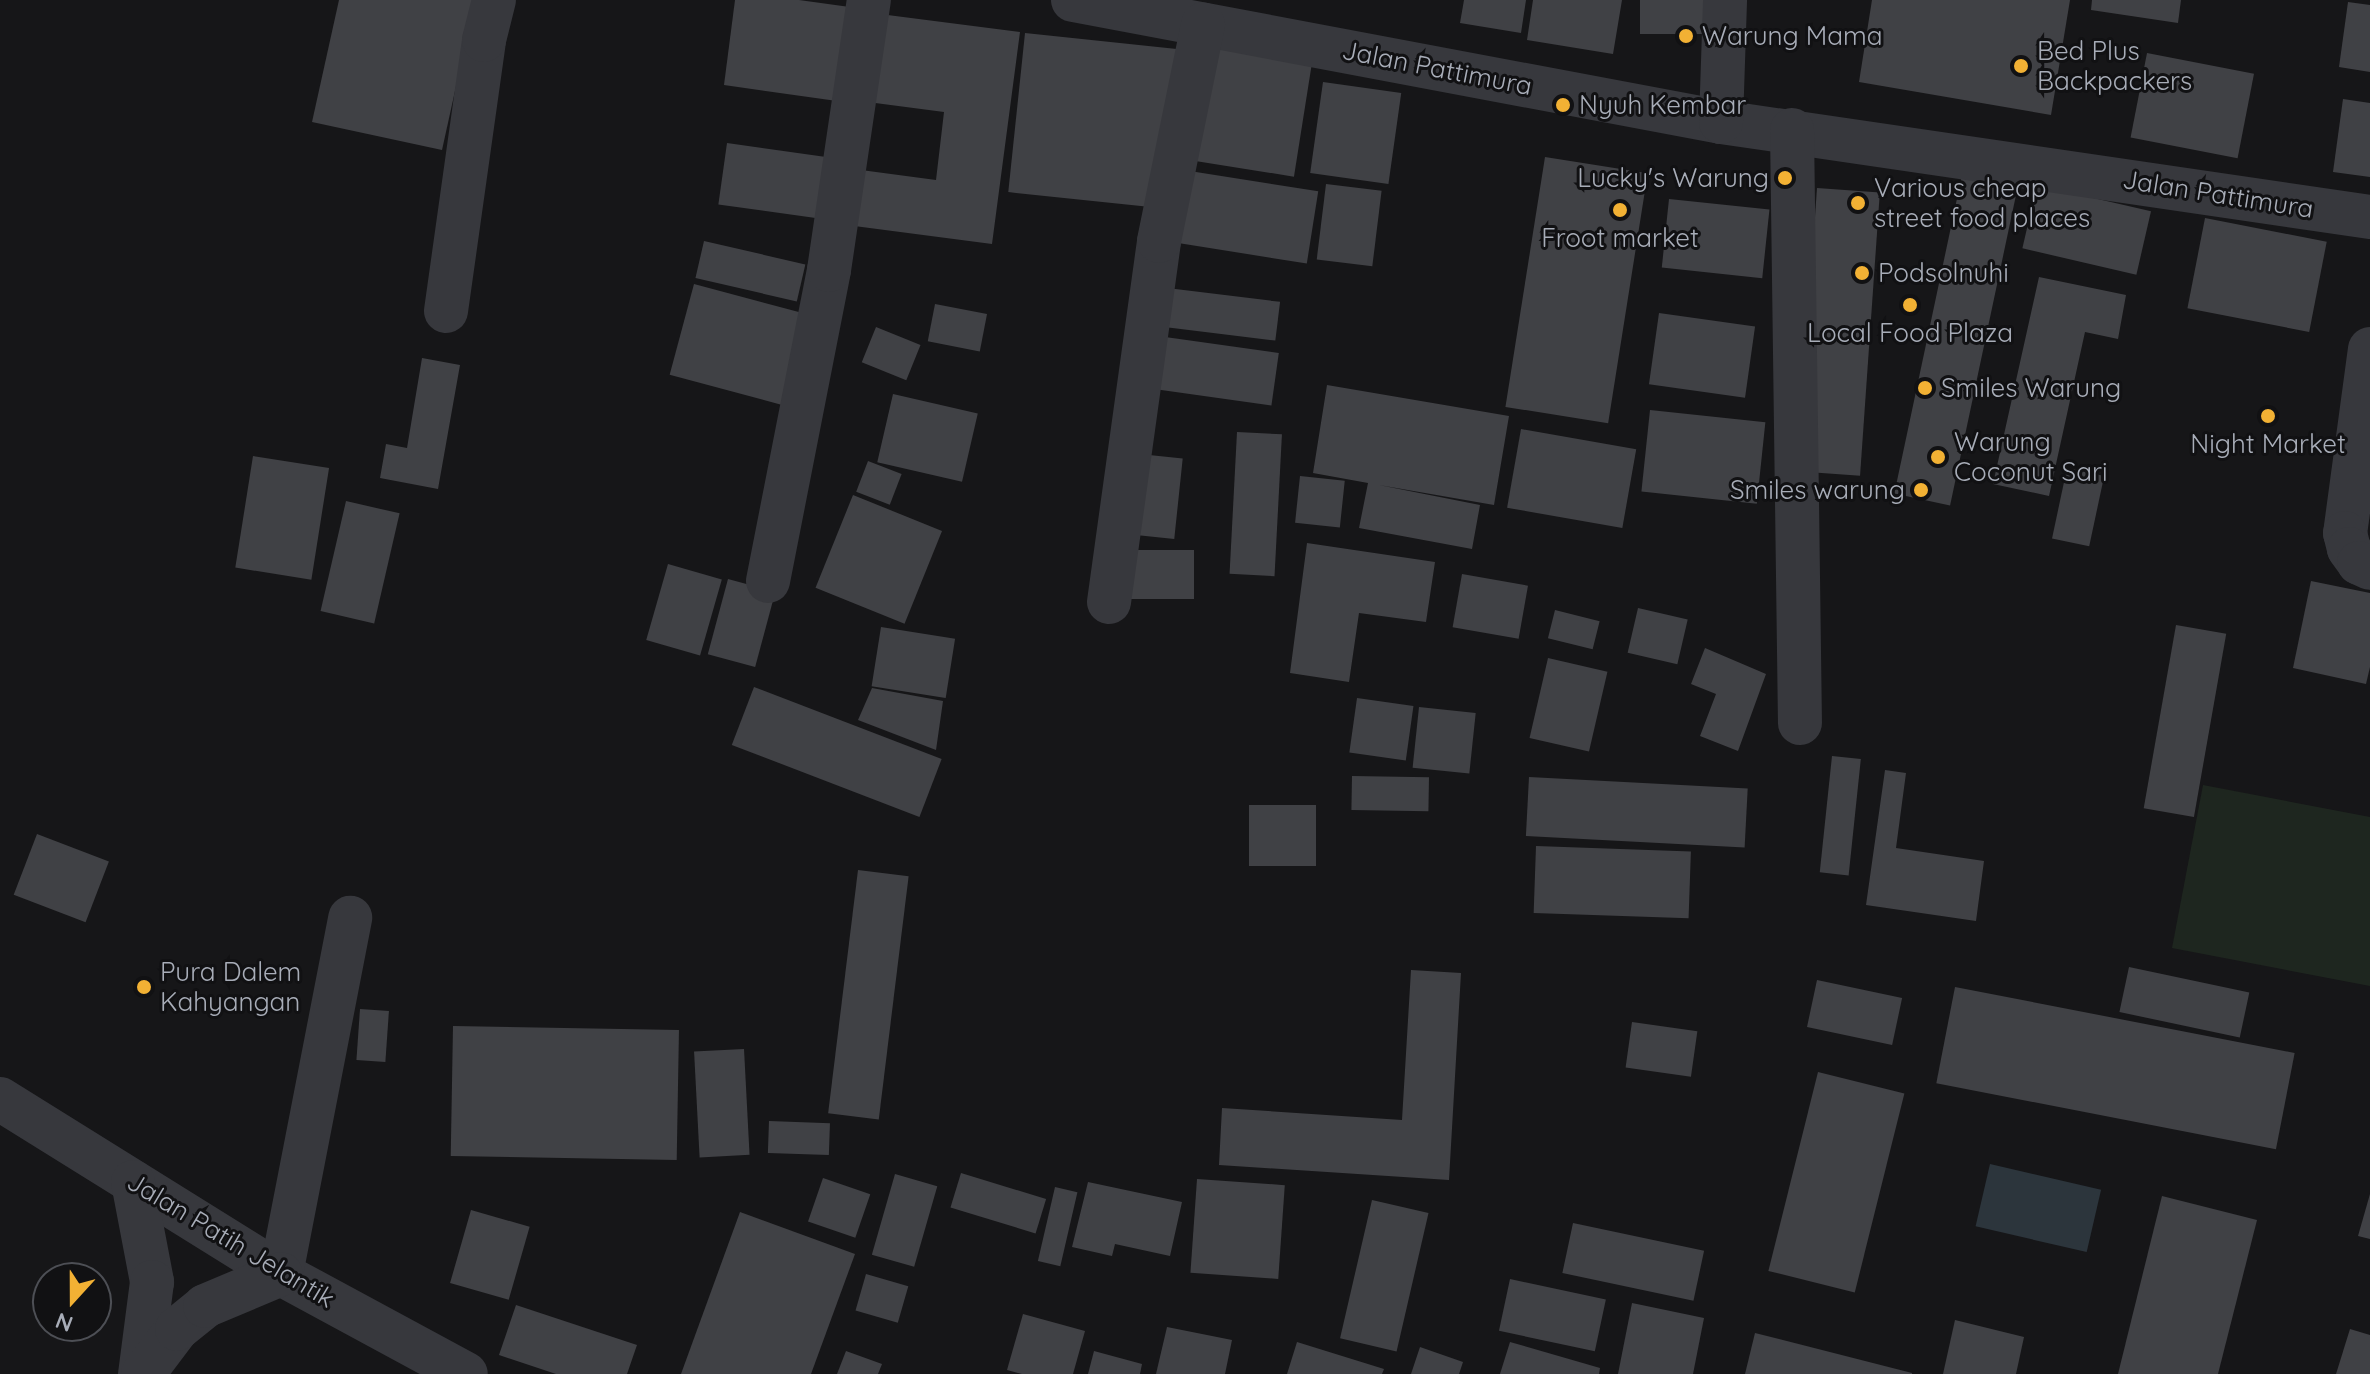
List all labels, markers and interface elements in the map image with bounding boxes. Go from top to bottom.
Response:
place label: Warung Mama [1702,20,1883,52]
marker: Warung Mama [1677,27,1695,45]
street label: Jalan Pattimura [1339,34,1535,102]
place label: Bed Plus Backpackers [2037,35,2192,96]
marker: Bed Plus Backpackers [2012,57,2030,75]
place label: Nyuh Kembar [1579,89,1746,121]
marker: Nyuh Kembar [1554,96,1572,114]
place label: Lucky's Warung [1577,162,1769,194]
street label: Jalan Pattimura [2120,164,2316,224]
marker: Lucky's Warung [1776,169,1794,187]
place label: Various cheap street food places [1874,172,2090,234]
marker: Various cheap street food places [1849,194,1867,212]
marker: Froot market [1611,201,1629,219]
place label: Froot market [1541,222,1699,254]
place label: Podsolnuhi [1878,257,2009,289]
marker: Podsolnuhi [1853,264,1871,282]
marker: Local Food Plaza [1901,296,1919,314]
place label: Local Food Plaza [1807,317,2013,349]
place label: Smiles Warung [1941,372,2121,404]
marker: Smiles Warung [1916,379,1934,397]
marker: Night Market [2259,407,2277,425]
place label: Warung Coconut Sari [1954,426,2108,488]
place label: Night Market [2190,428,2346,460]
marker: Warung Coconut Sari [1929,448,1947,466]
place label: Smiles warung [1730,474,1905,506]
marker: Smiles warung [1912,481,1930,499]
place label: Pura Dalem Kahyangan [160,956,301,1018]
marker: Pura Dalem Kahyangan [135,978,153,996]
street label: Jalan Patih Jelantik [122,1166,340,1314]
north arrow [32,1262,112,1342]
text: N [52,1307,77,1339]

